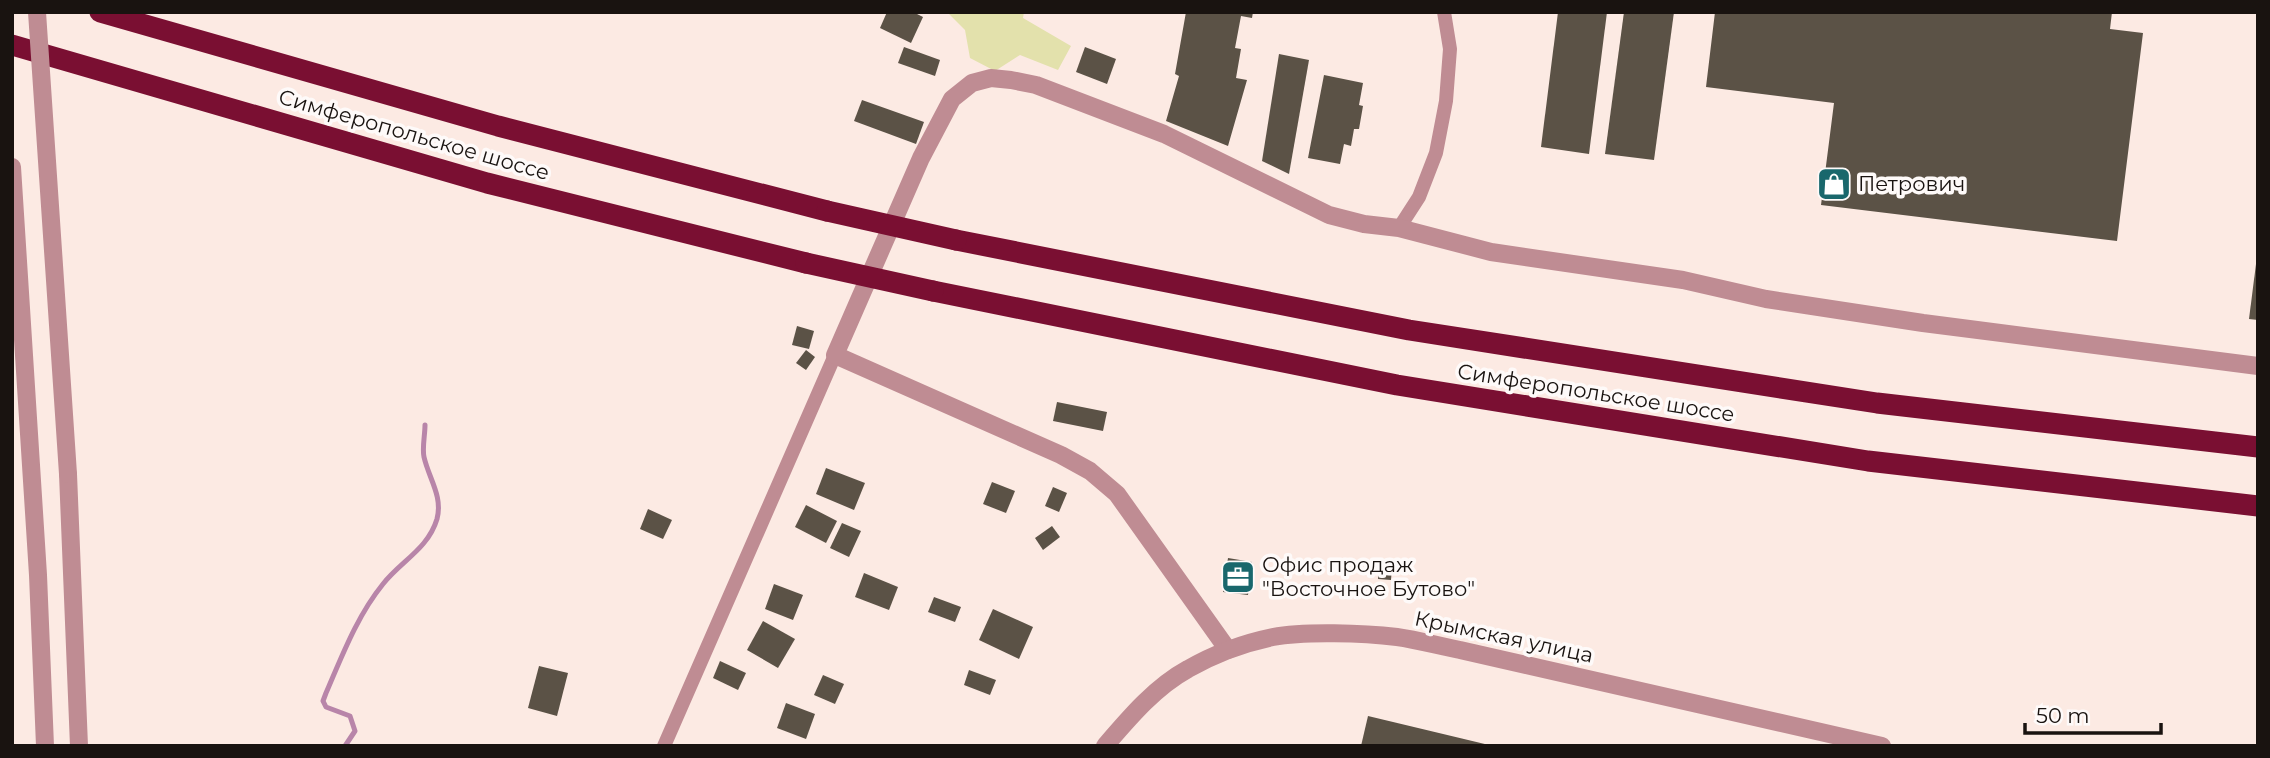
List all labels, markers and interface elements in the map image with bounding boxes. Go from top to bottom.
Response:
street label: Симферопольское шоссе [276,84,552,185]
shop icon: Петрович [1815,165,1853,203]
place label: Петрович [1858,171,1965,196]
street label: Симферопольское шоссе [1456,358,1737,427]
place label: Офис продаж "Восточное Бутово" [1262,552,1475,601]
office icon: Офис продаж "Восточное Бутово" [1219,558,1257,596]
street label: Крымская улица [1413,605,1596,668]
scale bar [2025,692,2162,736]
text: 50 m [2036,703,2090,728]

